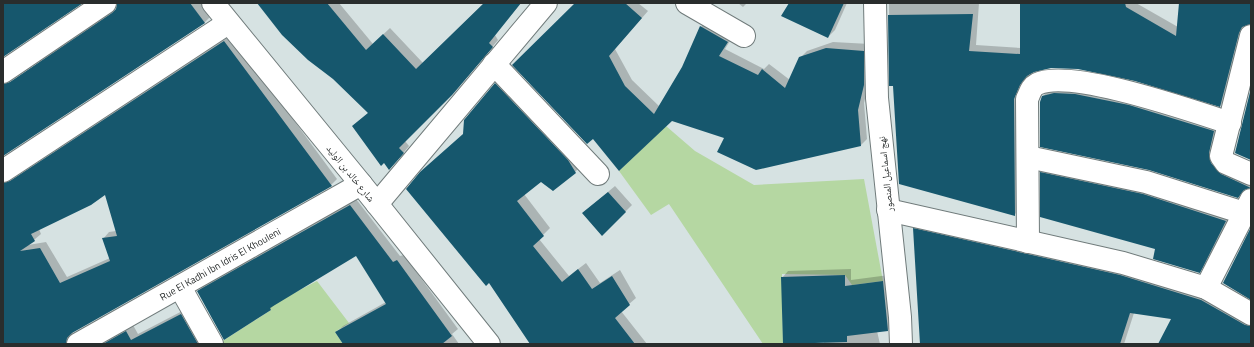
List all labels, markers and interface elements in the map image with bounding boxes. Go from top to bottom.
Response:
street label: نهج اسماعيل المنصور [874,135,897,213]
street label: شارع خالد بن الوليد [323,142,379,205]
street label: Rue El Kadhi Ibn Idris El Khouleni [157,224,283,304]

